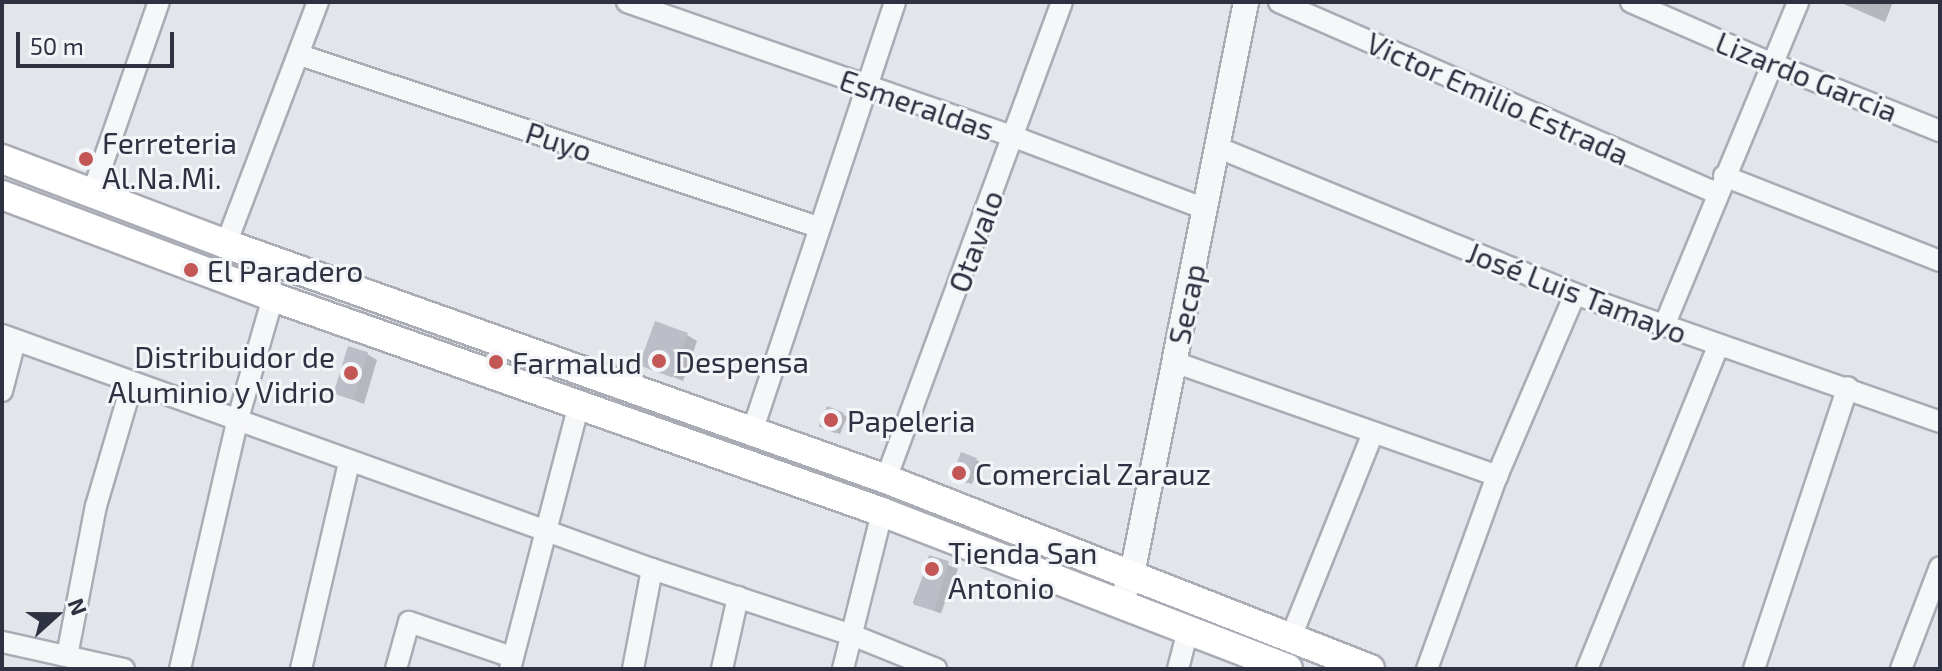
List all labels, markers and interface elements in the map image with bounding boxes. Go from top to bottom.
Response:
scale bar [20,16,178,66]
street label: Lizardo Garcia [1711,23,1903,129]
street label: Victor Emilio Estrada [1361,24,1635,172]
text: 50 m [30,31,84,60]
street label: Esmeraldas [835,61,999,147]
street label: Puyo [521,113,597,169]
place label: Ferreteria Al.Na.Mi. [102,124,237,194]
marker: Ferreteria Al.Na.Mi. [77,150,95,168]
street label: Otavalo [940,185,1010,297]
street label: José Luis Tamayo [1461,233,1693,351]
place label: El Paradero [207,252,364,288]
street label: Secap [1160,260,1212,348]
marker: El Paradero [182,261,200,279]
place label: Distribuidor de Aluminio y Vidrio [106,338,335,408]
place label: Despensa [675,343,809,379]
place label: Farmalud [512,344,642,380]
marker: Despensa [650,352,668,370]
marker: Farmalud [487,353,505,371]
marker: Distribuidor de Aluminio y Vidrio [342,364,360,382]
place label: Papeleria [847,402,976,438]
marker: Papeleria [822,411,840,429]
place label: Comercial Zarauz [975,455,1212,491]
marker: Comercial Zarauz [950,464,968,482]
place label: Tienda San Antonio [948,534,1097,604]
marker: Tienda San Antonio [923,560,941,578]
north arrow [16,575,96,655]
text: N [63,594,93,618]

